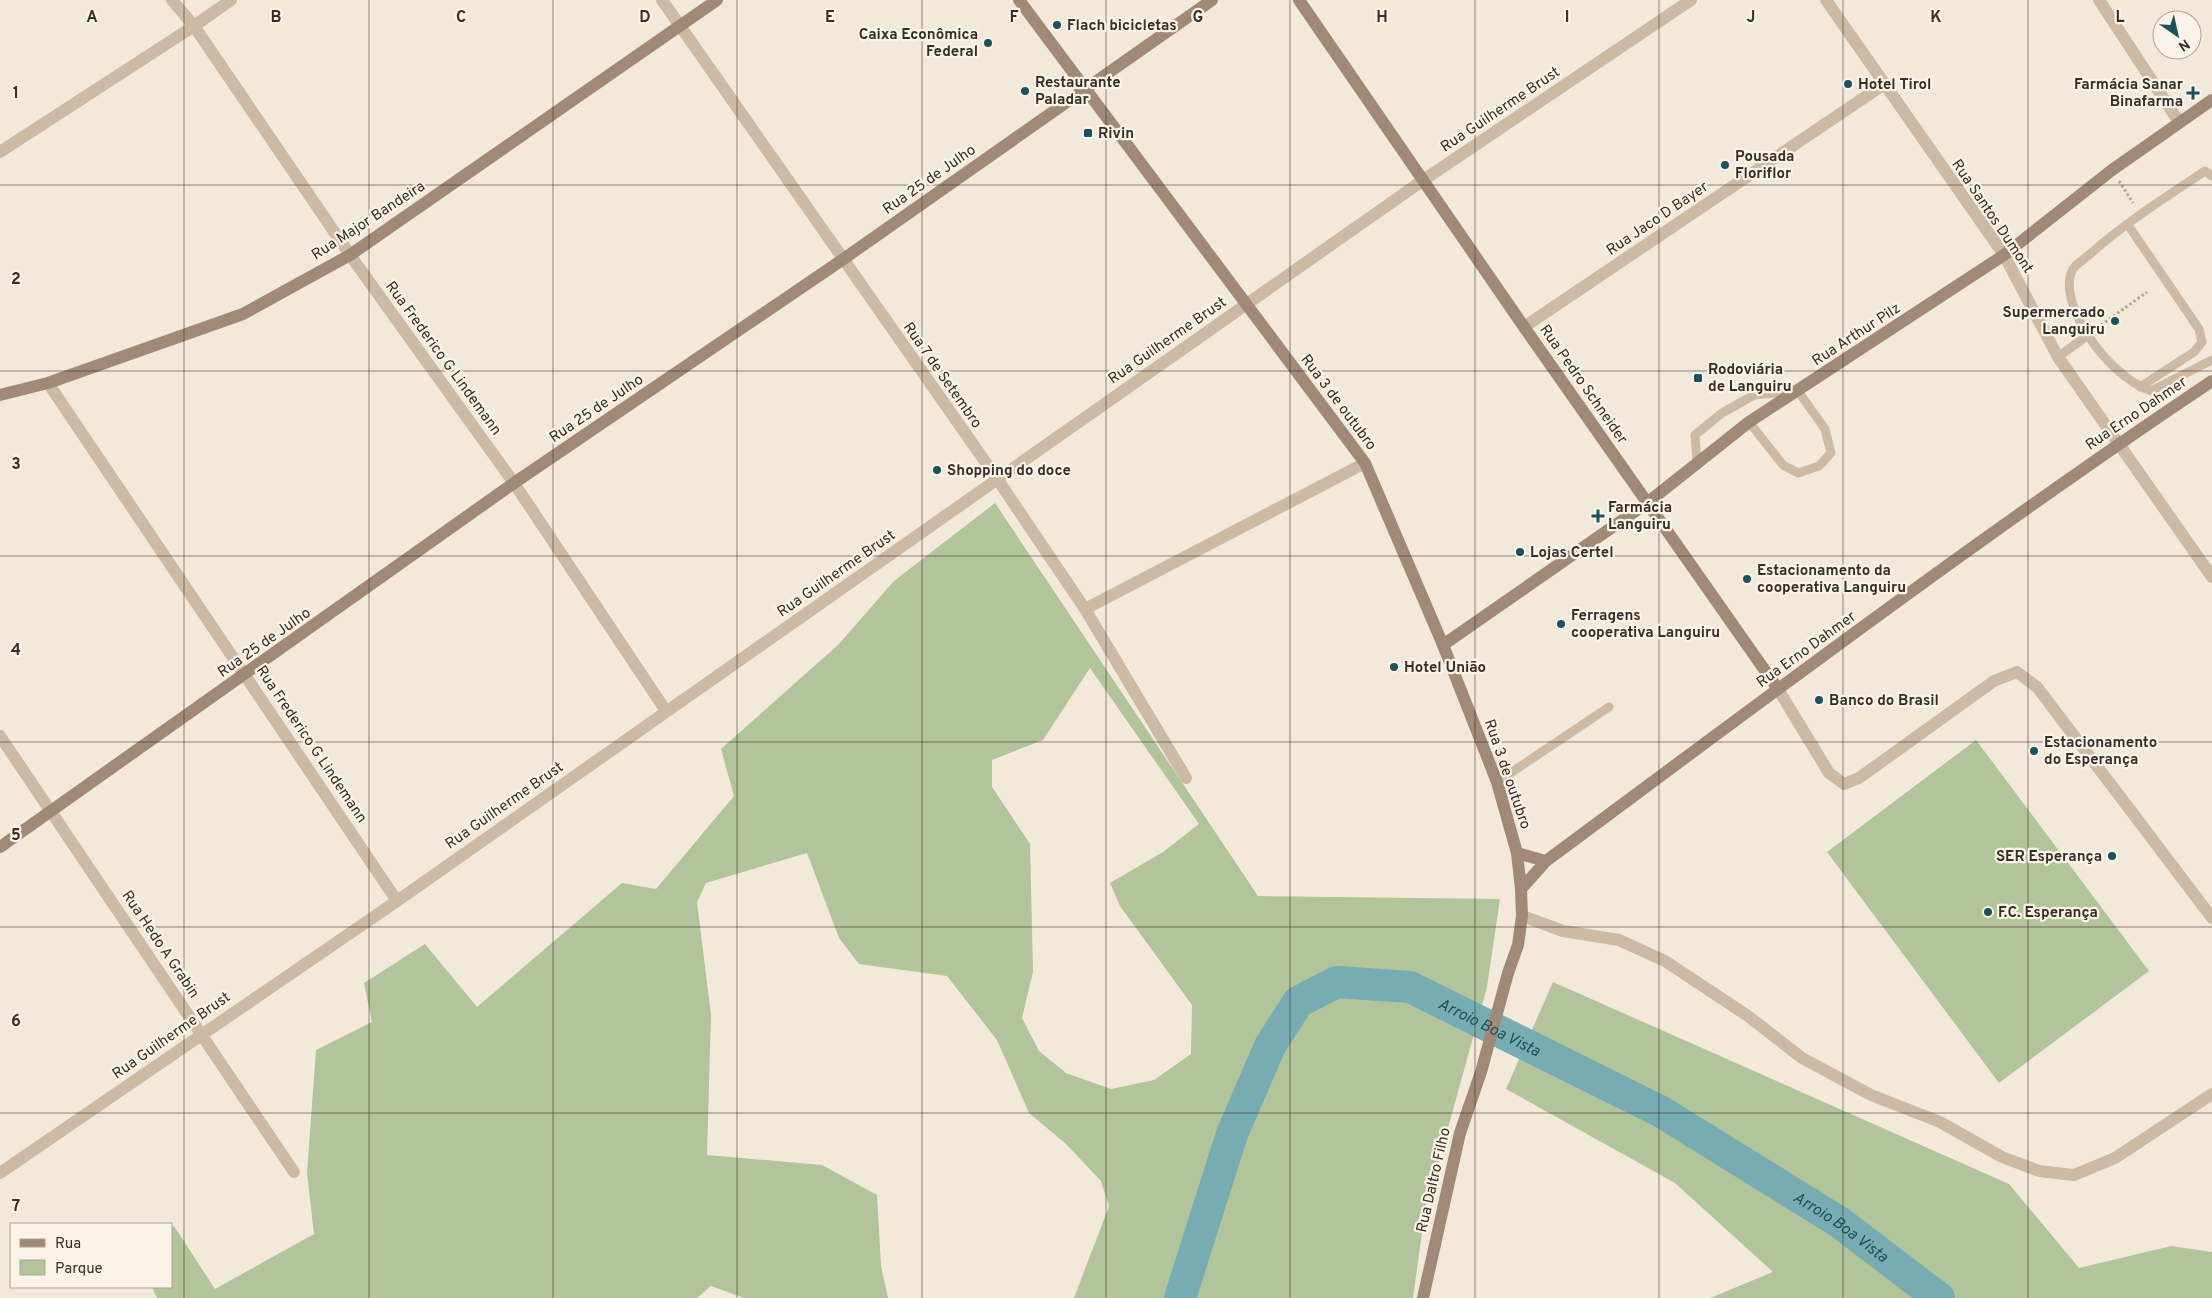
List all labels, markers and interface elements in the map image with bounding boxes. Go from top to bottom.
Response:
text: A [86,8,98,28]
text: B [270,8,282,28]
text: C [456,8,466,28]
text: D [639,8,651,28]
text: E [825,8,835,28]
text: F [1009,8,1019,28]
text: G [1193,8,1203,28]
text: H [1376,8,1388,28]
text: I [1565,8,1569,28]
text: J [1747,8,1755,28]
text: K [1930,8,1942,28]
text: L [2115,8,2125,28]
north arrow [2152,10,2202,60]
place label: Flach bicicletas [1067,17,1177,36]
marker: Flach bicicletas [1051,19,1063,31]
place label: Caixa Econômica Federal [859,26,978,62]
text: N [2175,35,2192,54]
marker: Caixa Econômica Federal [982,37,994,49]
street label: Rua Guilherme Brust [1438,63,1564,157]
place label: Restaurante Paladar [1035,74,1121,110]
place label: Hotel Tirol [1858,76,1932,95]
place label: Farmácia Sanar Binafarma [2074,76,2184,112]
marker: Hotel Tirol [1842,78,1854,90]
text: 1 [13,84,19,104]
marker: Restaurante Paladar [1019,85,1031,97]
marker: Farmácia Sanar Binafarma [2187,87,2199,99]
place label: Rivin [1098,125,1134,144]
marker: Rivin [1082,127,1094,139]
street label: Rua 25 de Julho [880,141,980,219]
place label: Pousada Floriflor [1735,148,1794,184]
street label: Rua Santos Dumont [1947,156,2037,277]
marker: Pousada Floriflor [1719,159,1731,171]
street label: Rua Major Bandeira [308,177,429,265]
street label: Rua Jaco D Bayer [1603,178,1713,260]
text: 2 [11,270,21,290]
street label: Rua Frederico G Lindemann [380,278,505,440]
street label: Rua Guilherme Brust [1105,293,1231,389]
street label: Rua Arthur Pilz [1809,300,1905,371]
place label: Supermercado Languiru [2003,304,2105,340]
marker: Supermercado Languiru [2109,315,2121,327]
street label: Rua 7 de Setembro [898,319,985,433]
street label: Rua Pedro Schneider [1534,322,1631,448]
street label: Rua 3 de outubro [1296,351,1380,455]
place label: Rodoviária de Languiru [1708,361,1792,397]
street label: Rua 25 de Julho [546,371,647,448]
marker: Rodoviária de Languiru [1692,372,1704,384]
street label: Rua Erno Dahmer [2082,373,2191,455]
text: 3 [11,455,21,475]
place label: Shopping do doce [947,462,1071,481]
marker: Shopping do doce [931,464,943,476]
place label: Farmácia Languiru [1608,499,1672,535]
marker: Farmácia Languiru [1592,510,1604,522]
street label: Rua Guilherme Brust [774,526,900,622]
place label: Lojas Certel [1530,544,1614,563]
marker: Lojas Certel [1514,546,1526,558]
place label: Estacionamento da cooperativa Languiru [1757,562,1906,598]
marker: Estacionamento da cooperativa Languiru [1741,573,1753,585]
street label: Rua 25 de Julho [215,604,315,682]
place label: Ferragens cooperativa Languiru [1571,607,1720,643]
street label: Rua Erno Dahmer [1753,608,1860,693]
marker: Ferragens cooperativa Languiru [1555,618,1567,630]
text: 4 [11,641,21,661]
place label: Hotel União [1404,659,1486,678]
marker: Hotel União [1388,661,1400,673]
street label: Rua Frederico G Lindemann [251,662,371,827]
place label: Banco do Brasil [1829,692,1939,711]
marker: Banco do Brasil [1813,694,1825,706]
street label: Rua 3 de outubro [1479,717,1534,832]
place label: Estacionamento do Esperança [2044,734,2157,770]
marker: Estacionamento do Esperança [2028,745,2040,757]
street label: Rua Guilherme Brust [442,758,568,854]
text: 5 [11,826,21,846]
place label: SER Esperança [1996,848,2102,867]
marker: SER Esperança [2106,850,2118,862]
street label: Rua Hedo A Grabin [117,887,203,1002]
place label: F.C. Esperança [1998,904,2098,923]
marker: F.C. Esperança [1982,906,1994,918]
street label: Rua Guilherme Brust [109,988,235,1084]
water label: Arroio Boa Vista [1434,995,1544,1062]
text: 6 [11,1012,21,1032]
street label: Rua Daltro Filho [1413,1126,1456,1235]
water label: Arroio Boa Vista [1789,1188,1892,1268]
text: 7 [12,1197,20,1217]
legend [10,1223,172,1288]
text: Rua [55,1235,81,1254]
text: Parque [55,1260,103,1279]

